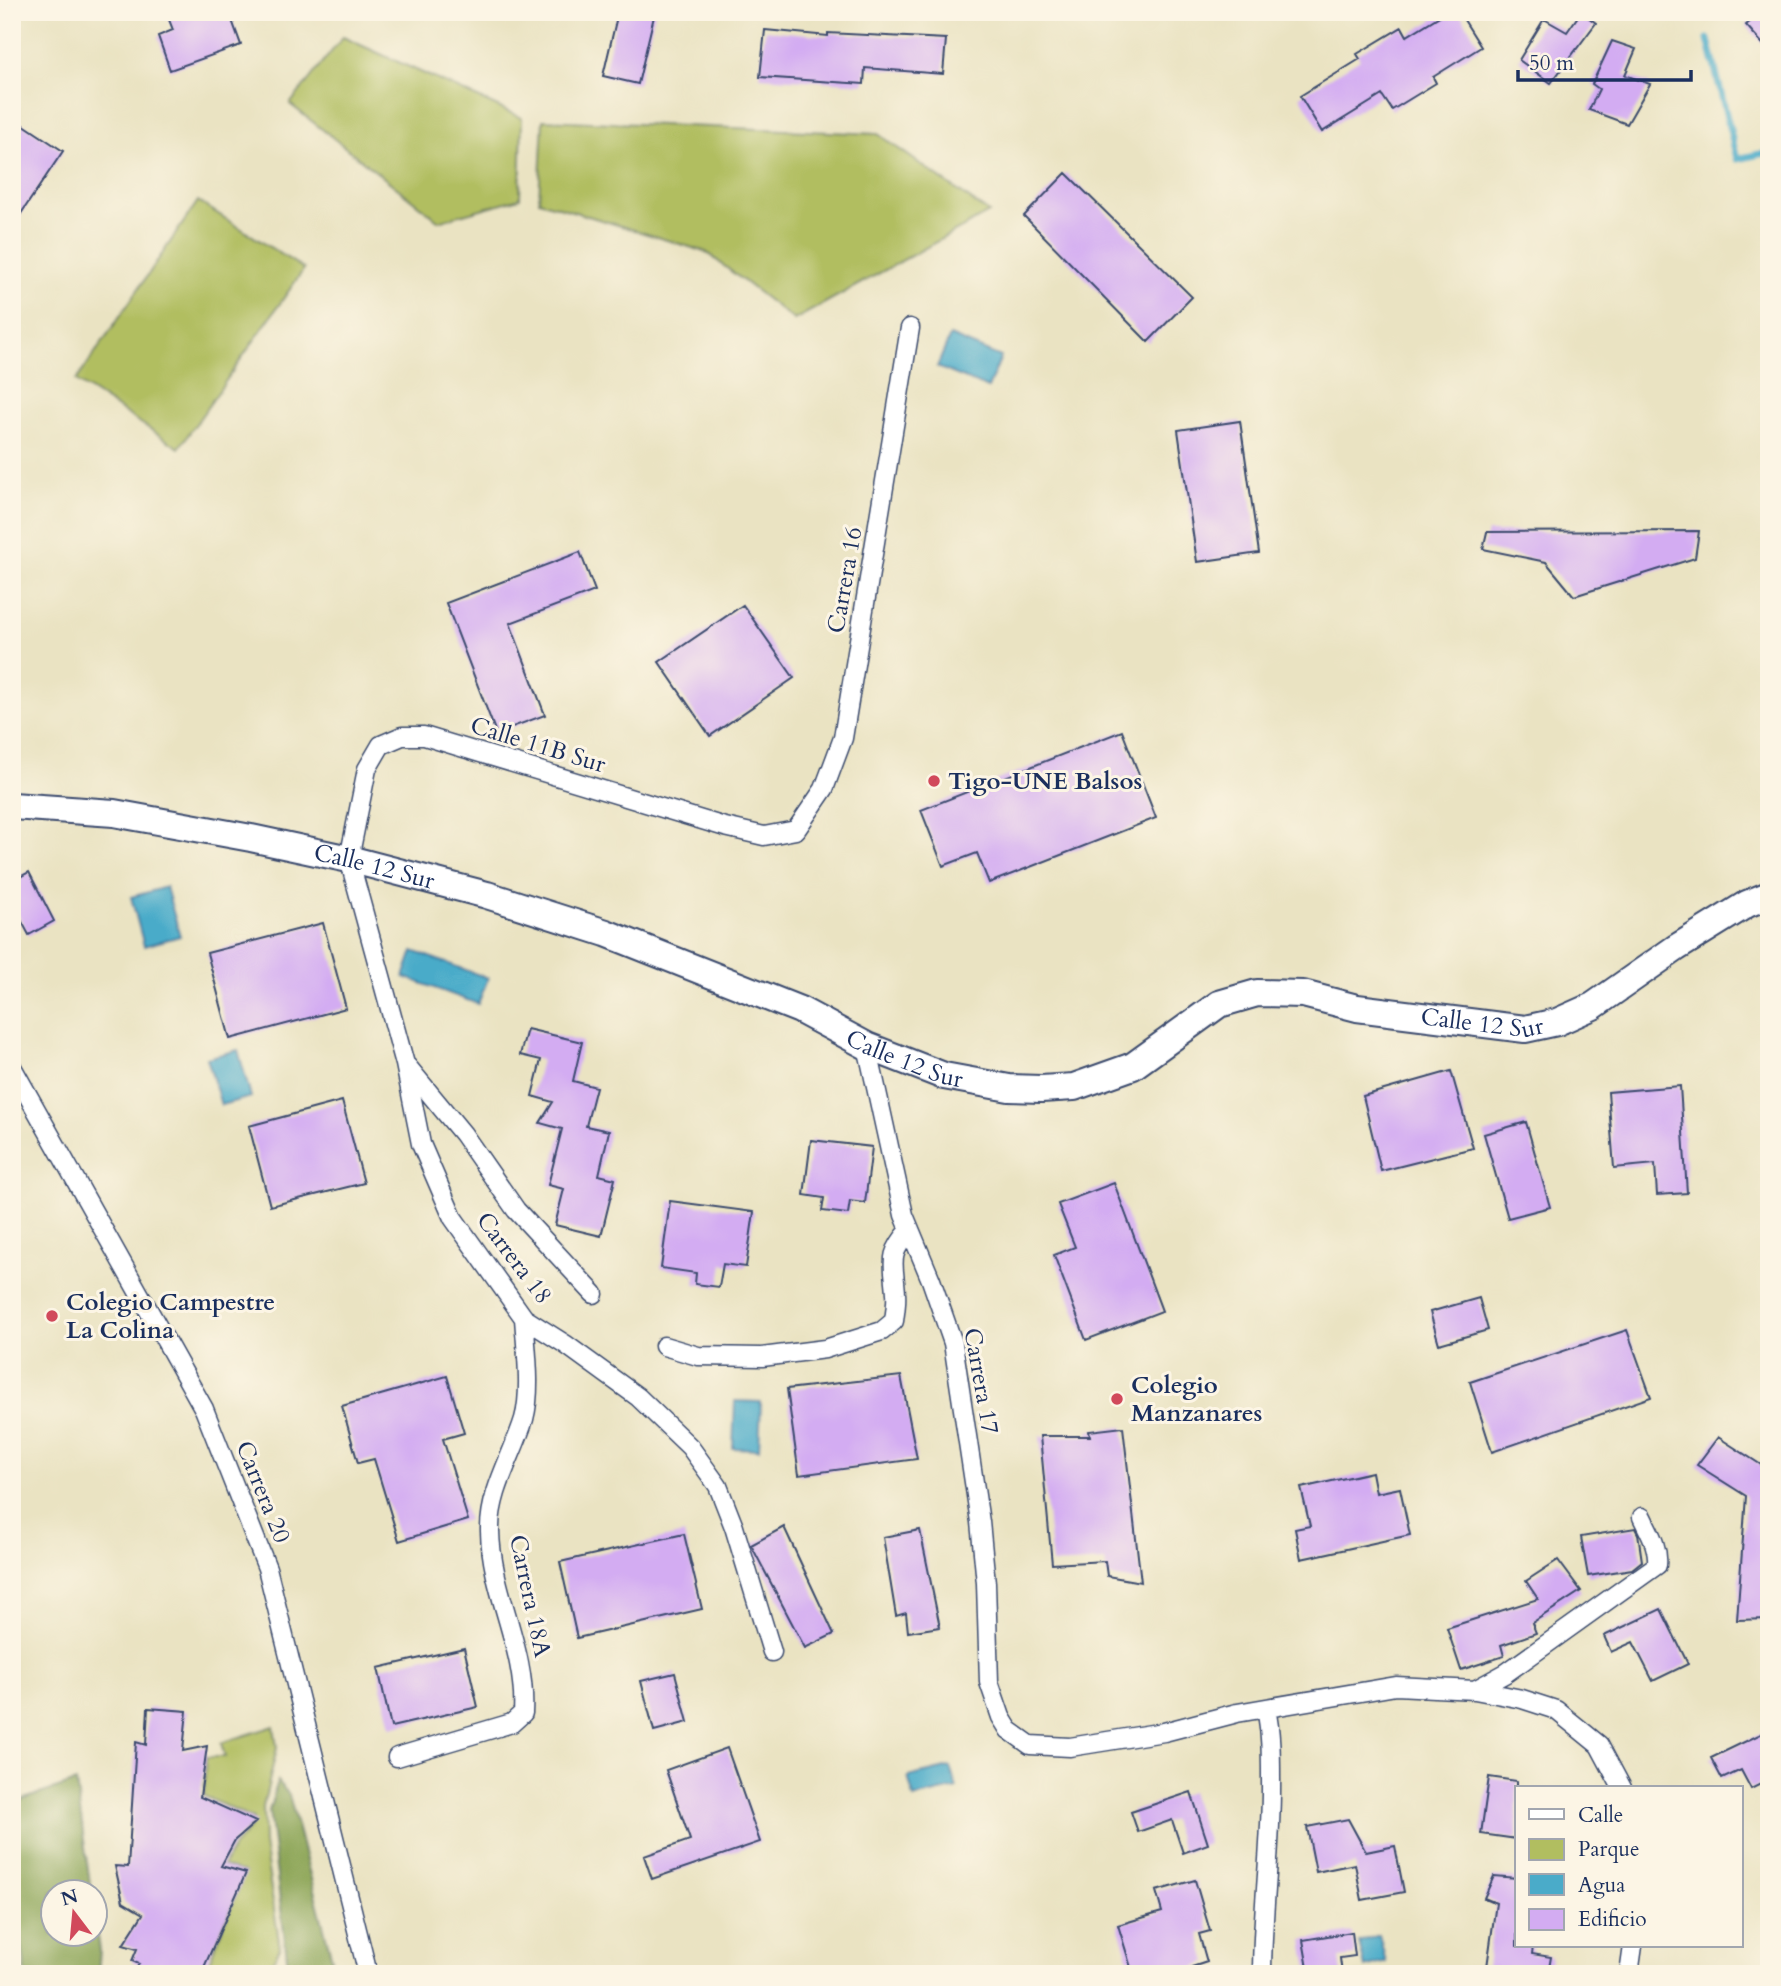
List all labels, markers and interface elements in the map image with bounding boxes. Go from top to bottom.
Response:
scale bar [1518,38,1692,82]
text: 50 m [1529,49,1574,78]
street label: Carrera 16 [819,524,871,636]
street label: Calle 11B Sur [466,709,610,781]
place label: Tigo-UNE Balsos [948,765,1142,798]
marker: Tigo-UNE Balsos [926,773,942,789]
street label: Calle 12 Sur [311,835,438,897]
street label: Calle 12 Sur [1419,1000,1547,1046]
street label: Calle 12 Sur [840,1021,966,1096]
street label: Carrera 18 [469,1205,559,1311]
place label: Colegio Campestre La Colina [66,1286,275,1347]
marker: Colegio Campestre La Colina [44,1308,60,1324]
street label: Carrera 17 [955,1325,1007,1437]
place label: Colegio Manzanares [1131,1369,1262,1430]
marker: Colegio Manzanares [1109,1391,1125,1407]
street label: Carrera 20 [228,1436,298,1548]
street label: Carrera 18A [501,1532,559,1661]
legend [1515,1786,1742,1948]
text: Calle [1578,1801,1623,1830]
text: Parque [1578,1835,1639,1864]
text: Agua [1578,1871,1625,1900]
north arrow [38,1878,108,1948]
text: N [58,1883,82,1912]
text: Edificio [1578,1905,1647,1934]

